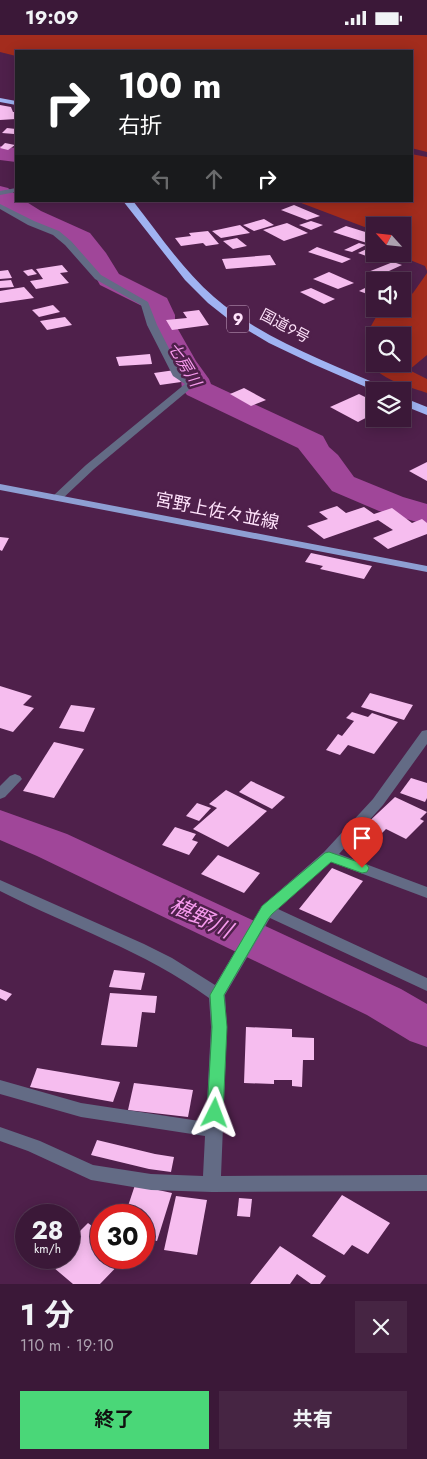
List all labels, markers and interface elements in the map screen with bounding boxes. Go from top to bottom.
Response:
text: 19:09 [25,4,79,31]
text: 100 m [118,61,221,111]
icon: right [35,70,100,135]
text: 右折 [118,109,162,141]
icon: left [147,165,175,193]
icon: ahead [200,165,228,193]
icon: right [253,165,281,193]
north arrow [366,217,411,263]
map controls [366,217,411,427]
button: sound [366,272,411,317]
street label: 国道9号 [256,304,314,348]
road number: 9 [227,305,249,333]
button: search [366,327,411,372]
water label: 七房川 [162,338,208,392]
button: layers [366,382,411,427]
street label: 宮野上佐々並線 [153,486,281,536]
pin [341,817,383,868]
icon: arrive [348,824,376,852]
water label: 椹野川 [164,889,239,946]
position arrow [188,1086,240,1138]
speed limit sign: 30 [90,1204,155,1269]
text: 28 [31,1212,64,1248]
text: km/h [34,1240,61,1258]
text: 1 分 [20,1293,74,1336]
button: close [355,1301,407,1353]
text: 110 m · 19:10 [20,1334,114,1357]
button: 終了 [20,1391,209,1449]
button: 共有 [219,1391,407,1449]

